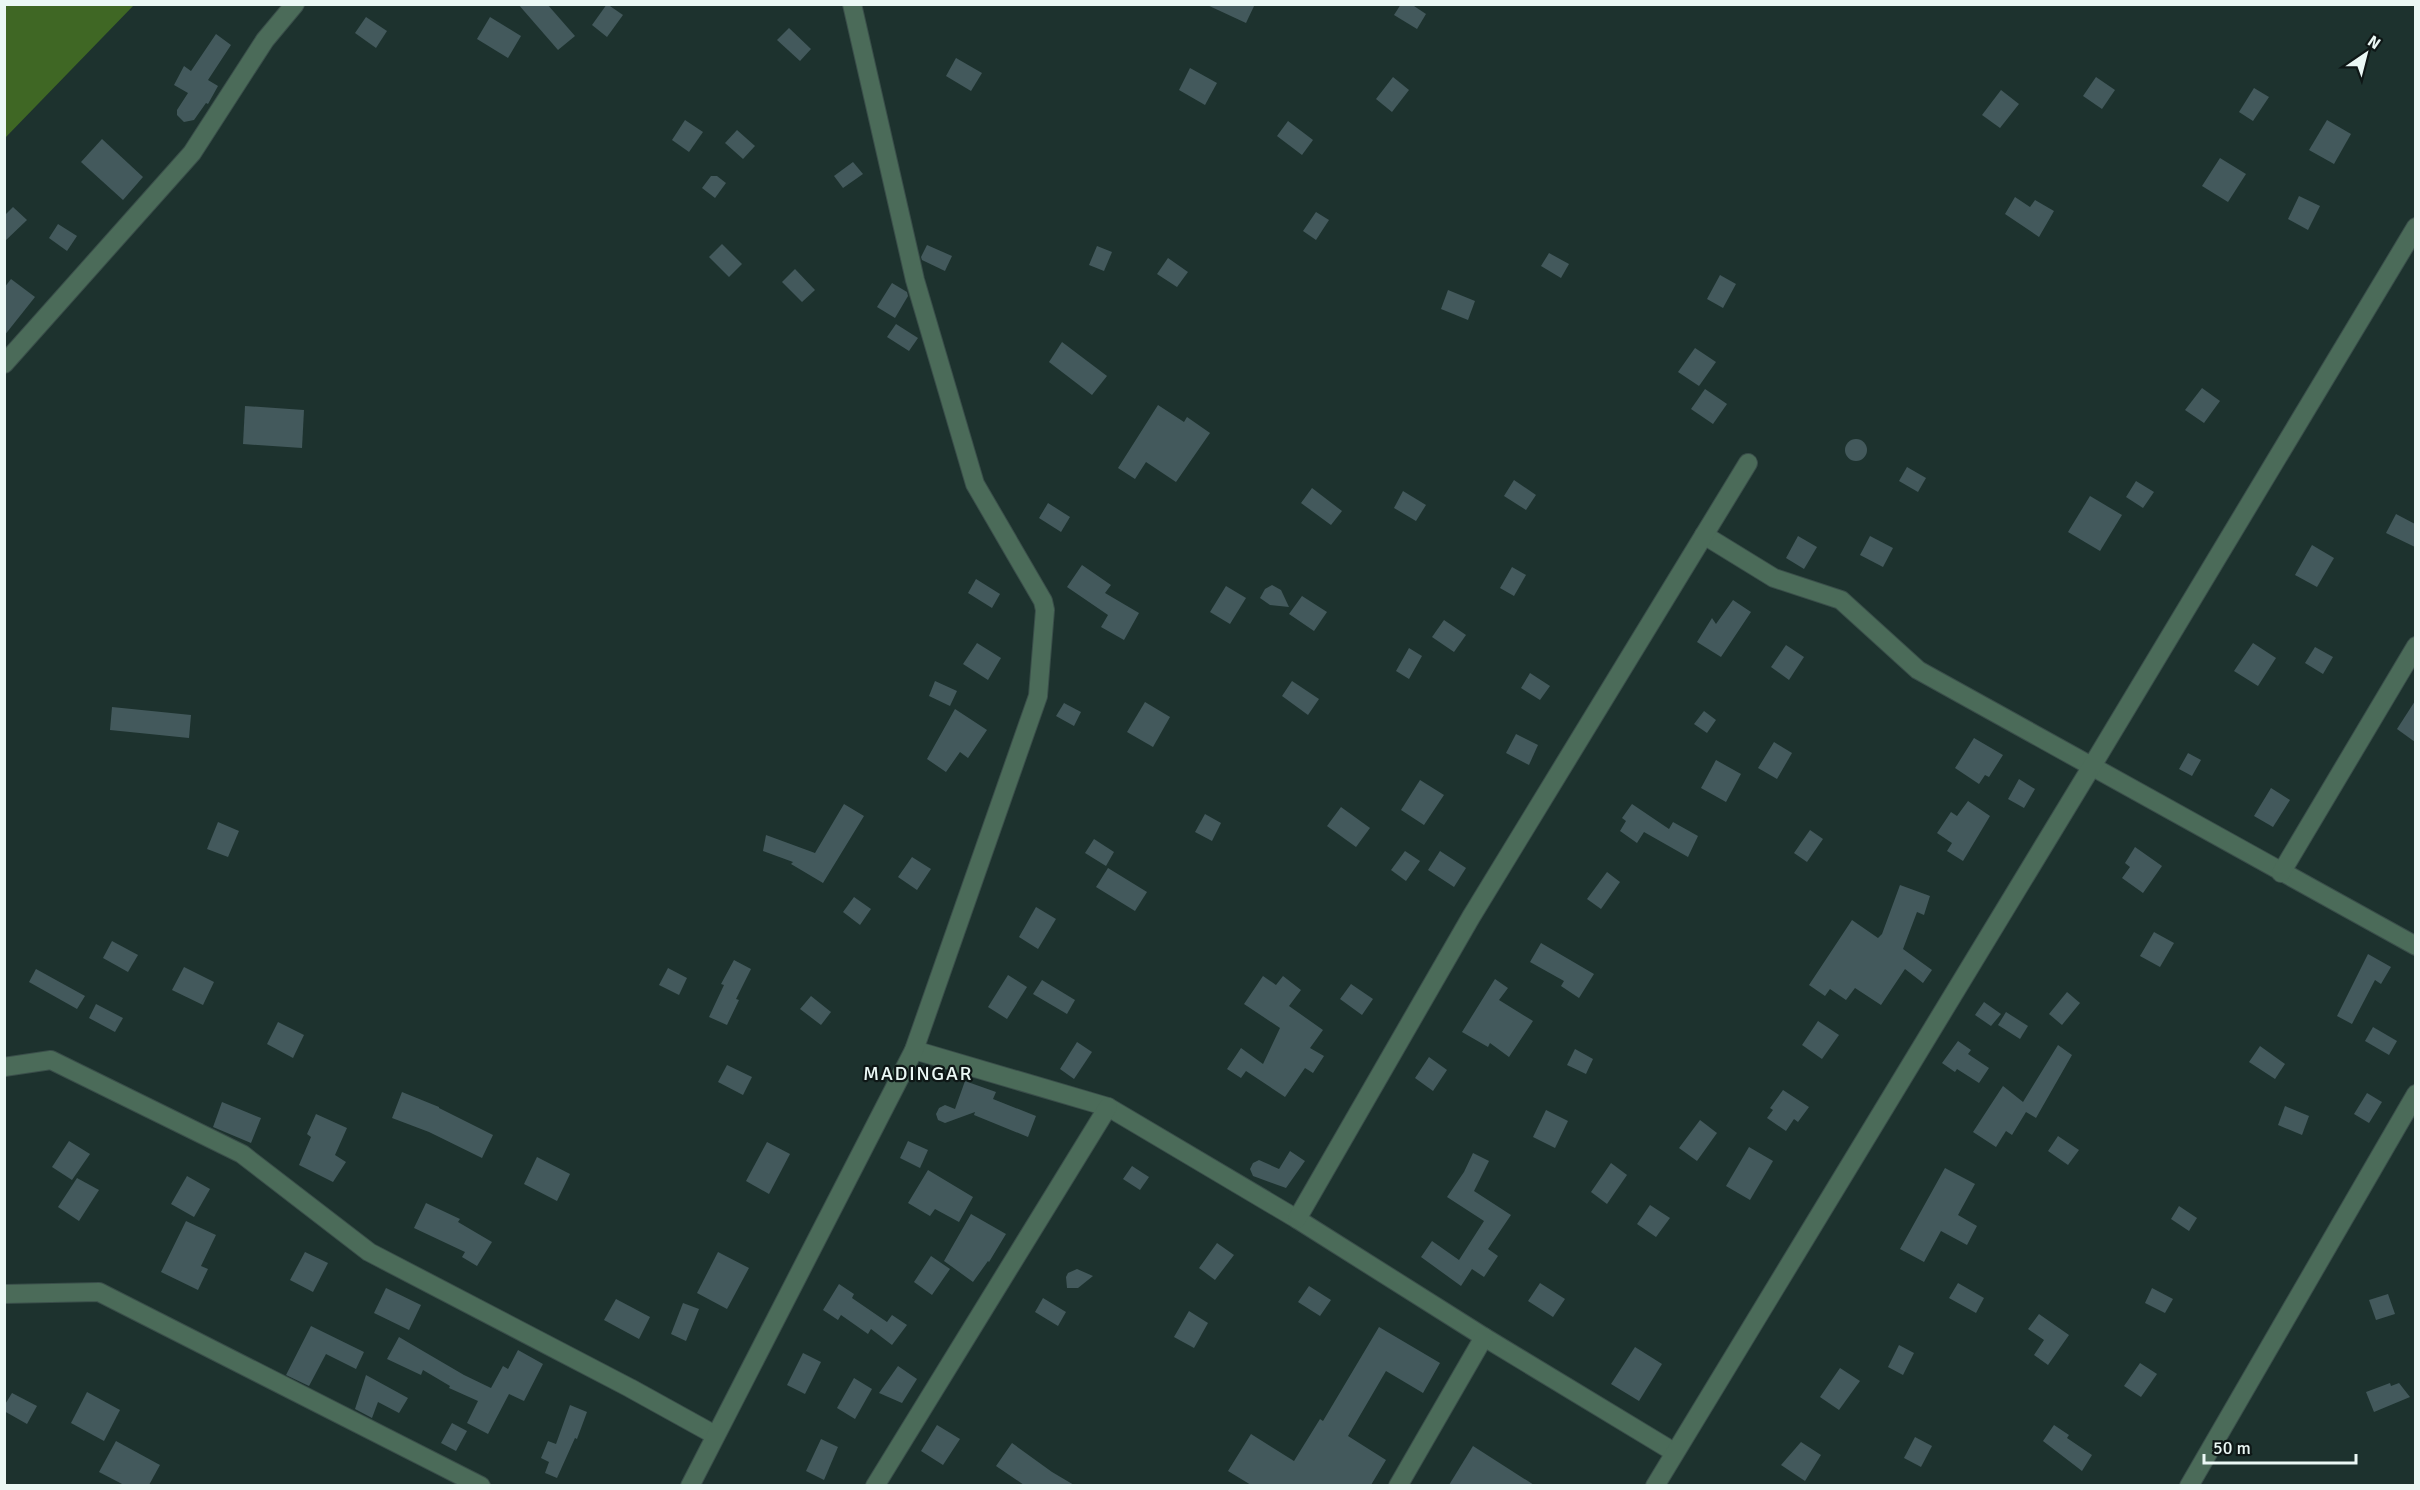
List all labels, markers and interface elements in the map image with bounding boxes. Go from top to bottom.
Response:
north arrow [2336,24,2396,84]
text: N [2364,31,2384,54]
district label: MADINGAR [863,1061,973,1086]
scale bar [2204,1427,2356,1465]
text: 50 m [2213,1437,2251,1459]

